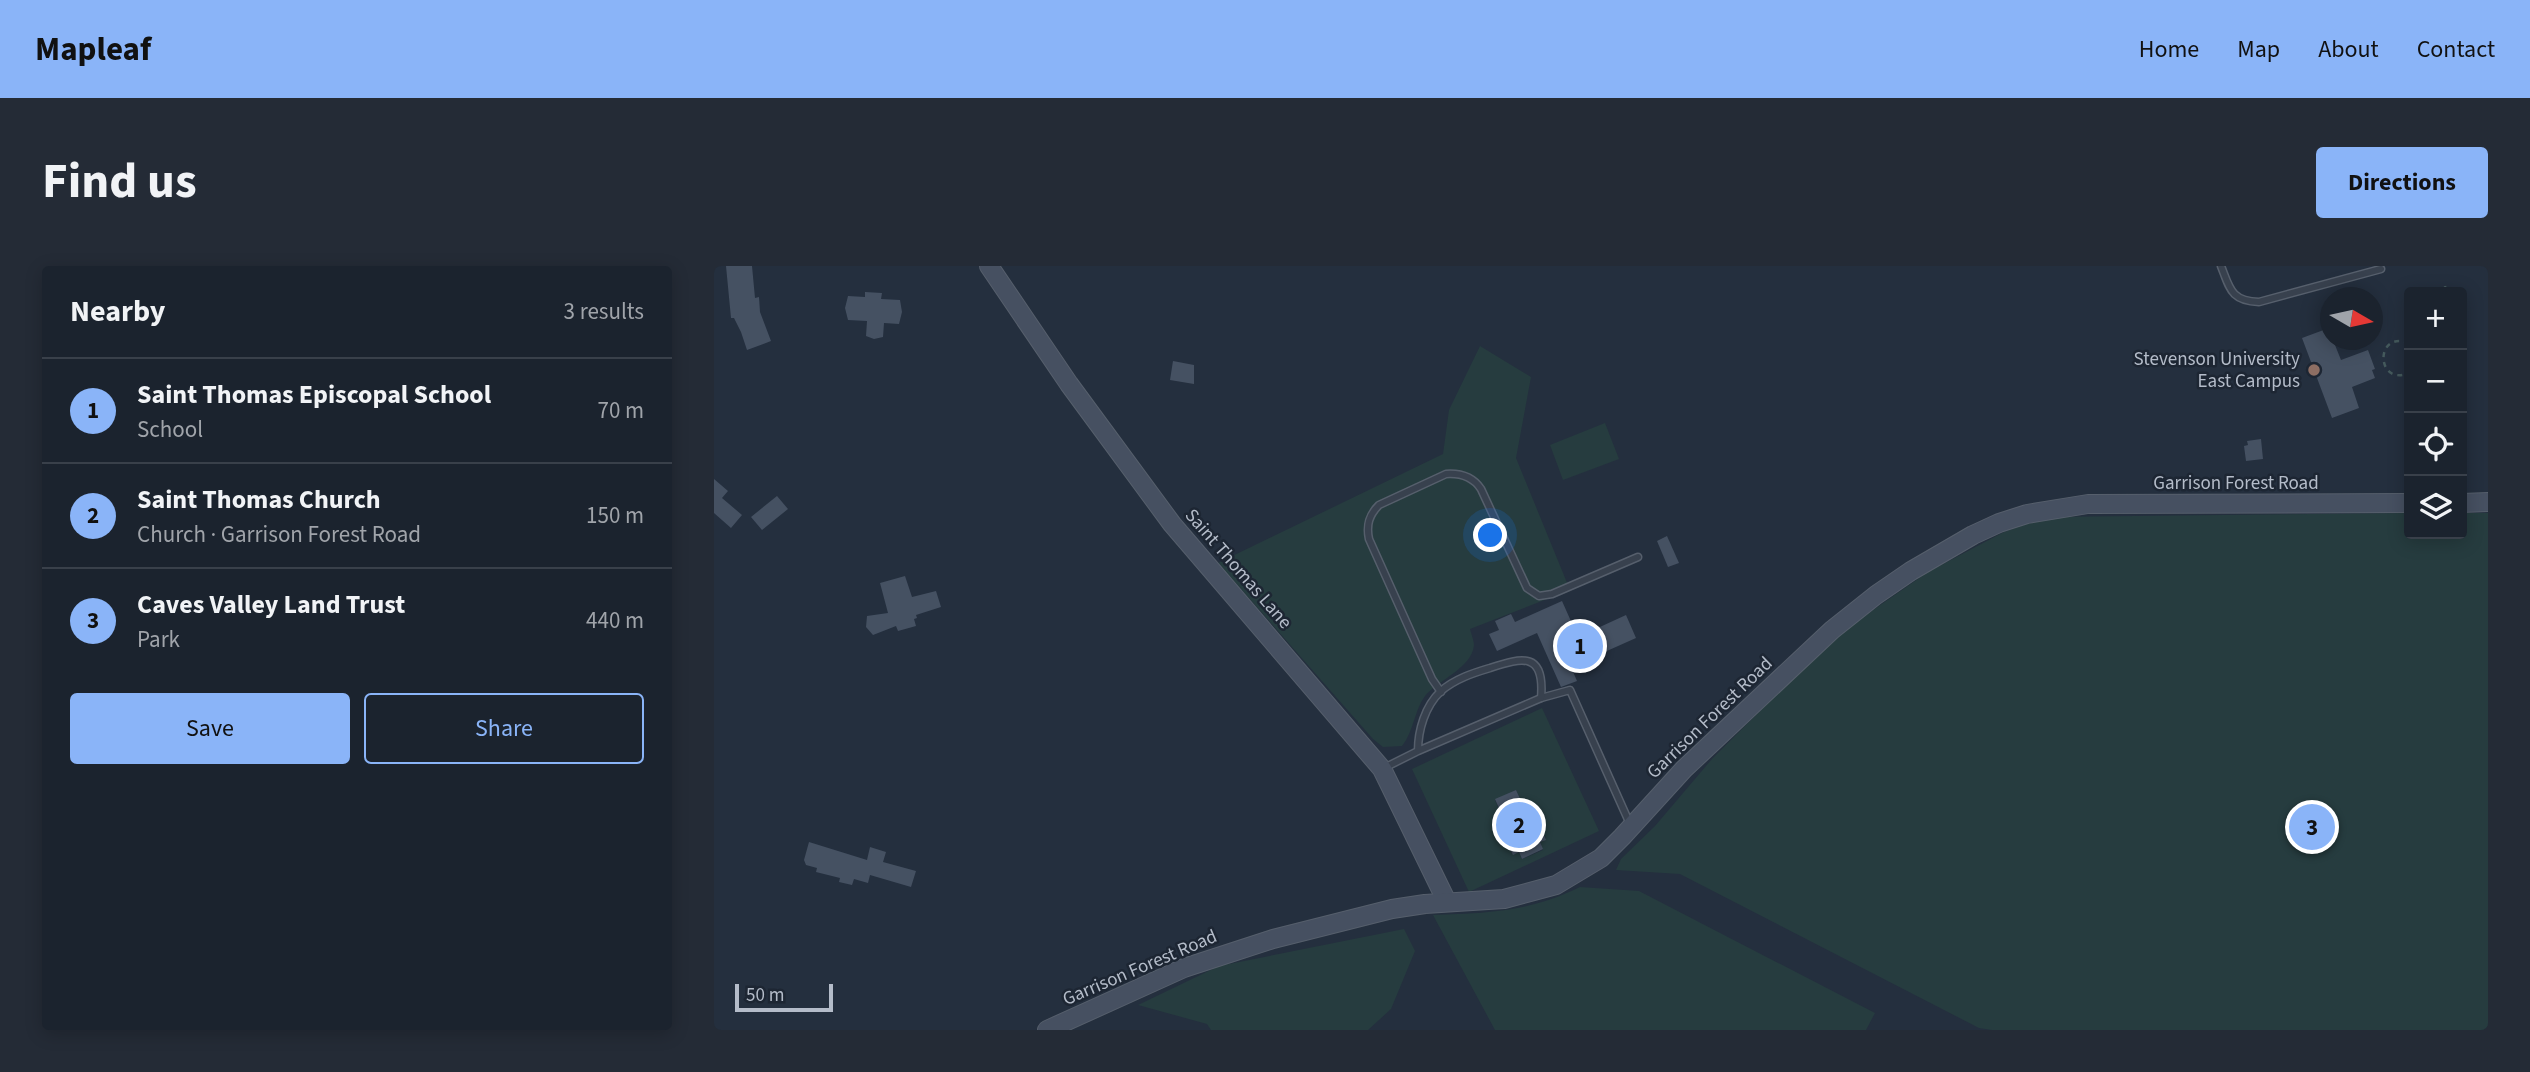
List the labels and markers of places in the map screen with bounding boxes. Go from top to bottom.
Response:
place label: Stevenson University East Campus [2134,346,2300,395]
marker: Stevenson University East Campus [2306,362,2322,378]
pin: 1 [1557,620,1603,672]
pin: 2 [1496,799,1542,851]
pin: 3 [2289,801,2335,853]

